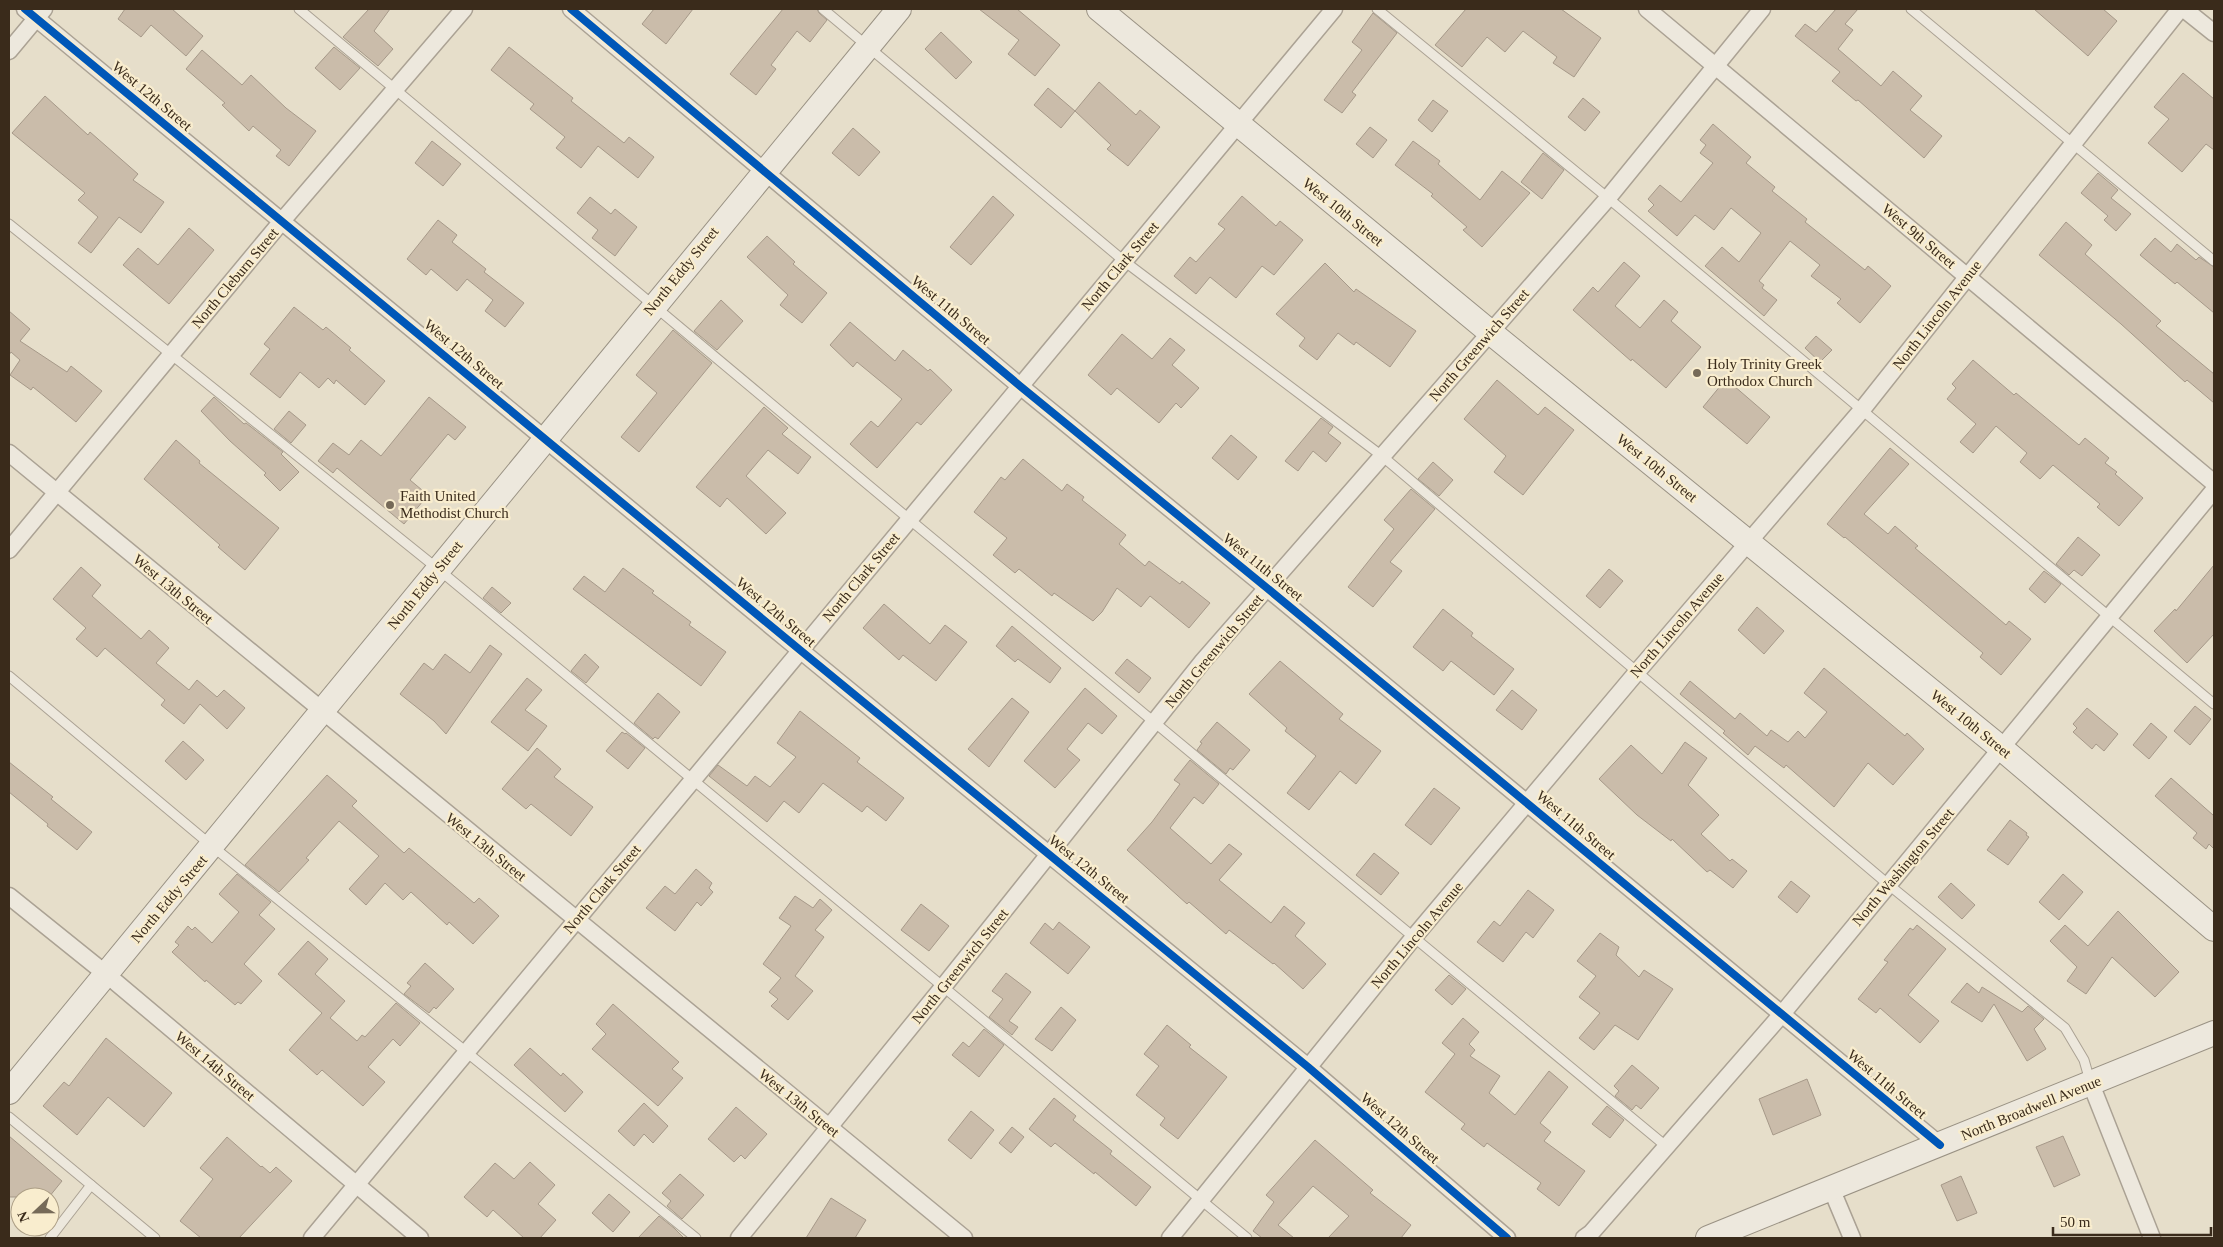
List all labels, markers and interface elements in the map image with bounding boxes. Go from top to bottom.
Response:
street label: West 12th Street [109,58,196,134]
street label: West 10th Street [1300,175,1387,250]
street label: West 9th Street [1879,201,1960,272]
street label: North Clark Street [1078,218,1162,314]
street label: North Eddy Street [640,223,722,318]
street label: North Cleburn Street [188,224,282,331]
street label: North Lincoln Avenue [1889,257,1985,373]
street label: West 11th Street [908,272,994,348]
street label: North Greenwich Street [1426,285,1533,404]
street label: West 12th Street [421,316,508,392]
place label: Holy Trinity Greek Orthodox Church [1707,356,1823,389]
marker: Holy Trinity Greek Orthodox Church [1691,367,1703,379]
street label: West 10th Street [1614,431,1701,506]
place label: Faith United Methodist Church [400,488,509,521]
marker: Faith United Methodist Church [384,499,396,511]
street label: North Clark Street [819,529,903,625]
street label: West 11th Street [1220,530,1307,605]
street label: North Eddy Street [384,537,466,632]
street label: West 13th Street [130,551,217,627]
street label: North Lincoln Avenue [1627,569,1727,681]
street label: West 12th Street [733,574,820,650]
street label: North Greenwich Street [1162,590,1267,711]
street label: West 10th Street [1928,687,2015,762]
street label: West 11th Street [1533,787,1619,863]
street label: North Washington Street [1849,804,1957,929]
street label: West 13th Street [443,810,530,885]
street label: West 12th Street [1046,832,1133,907]
street label: North Clark Street [560,841,644,937]
street label: North Eddy Street [128,851,211,946]
street label: North Lincoln Avenue [1368,878,1466,991]
street label: North Greenwich Street [909,905,1012,1027]
street label: West 14th Street [172,1028,259,1104]
street label: West 11th Street [1844,1046,1930,1122]
street label: West 13th Street [756,1066,843,1141]
street label: North Broadwell Avenue [1959,1072,2104,1143]
street label: West 12th Street [1357,1090,1443,1167]
north arrow [10,1187,60,1237]
scale bar [2053,1204,2210,1236]
text: N [15,1209,32,1224]
text: 50 m [2060,1214,2091,1230]

